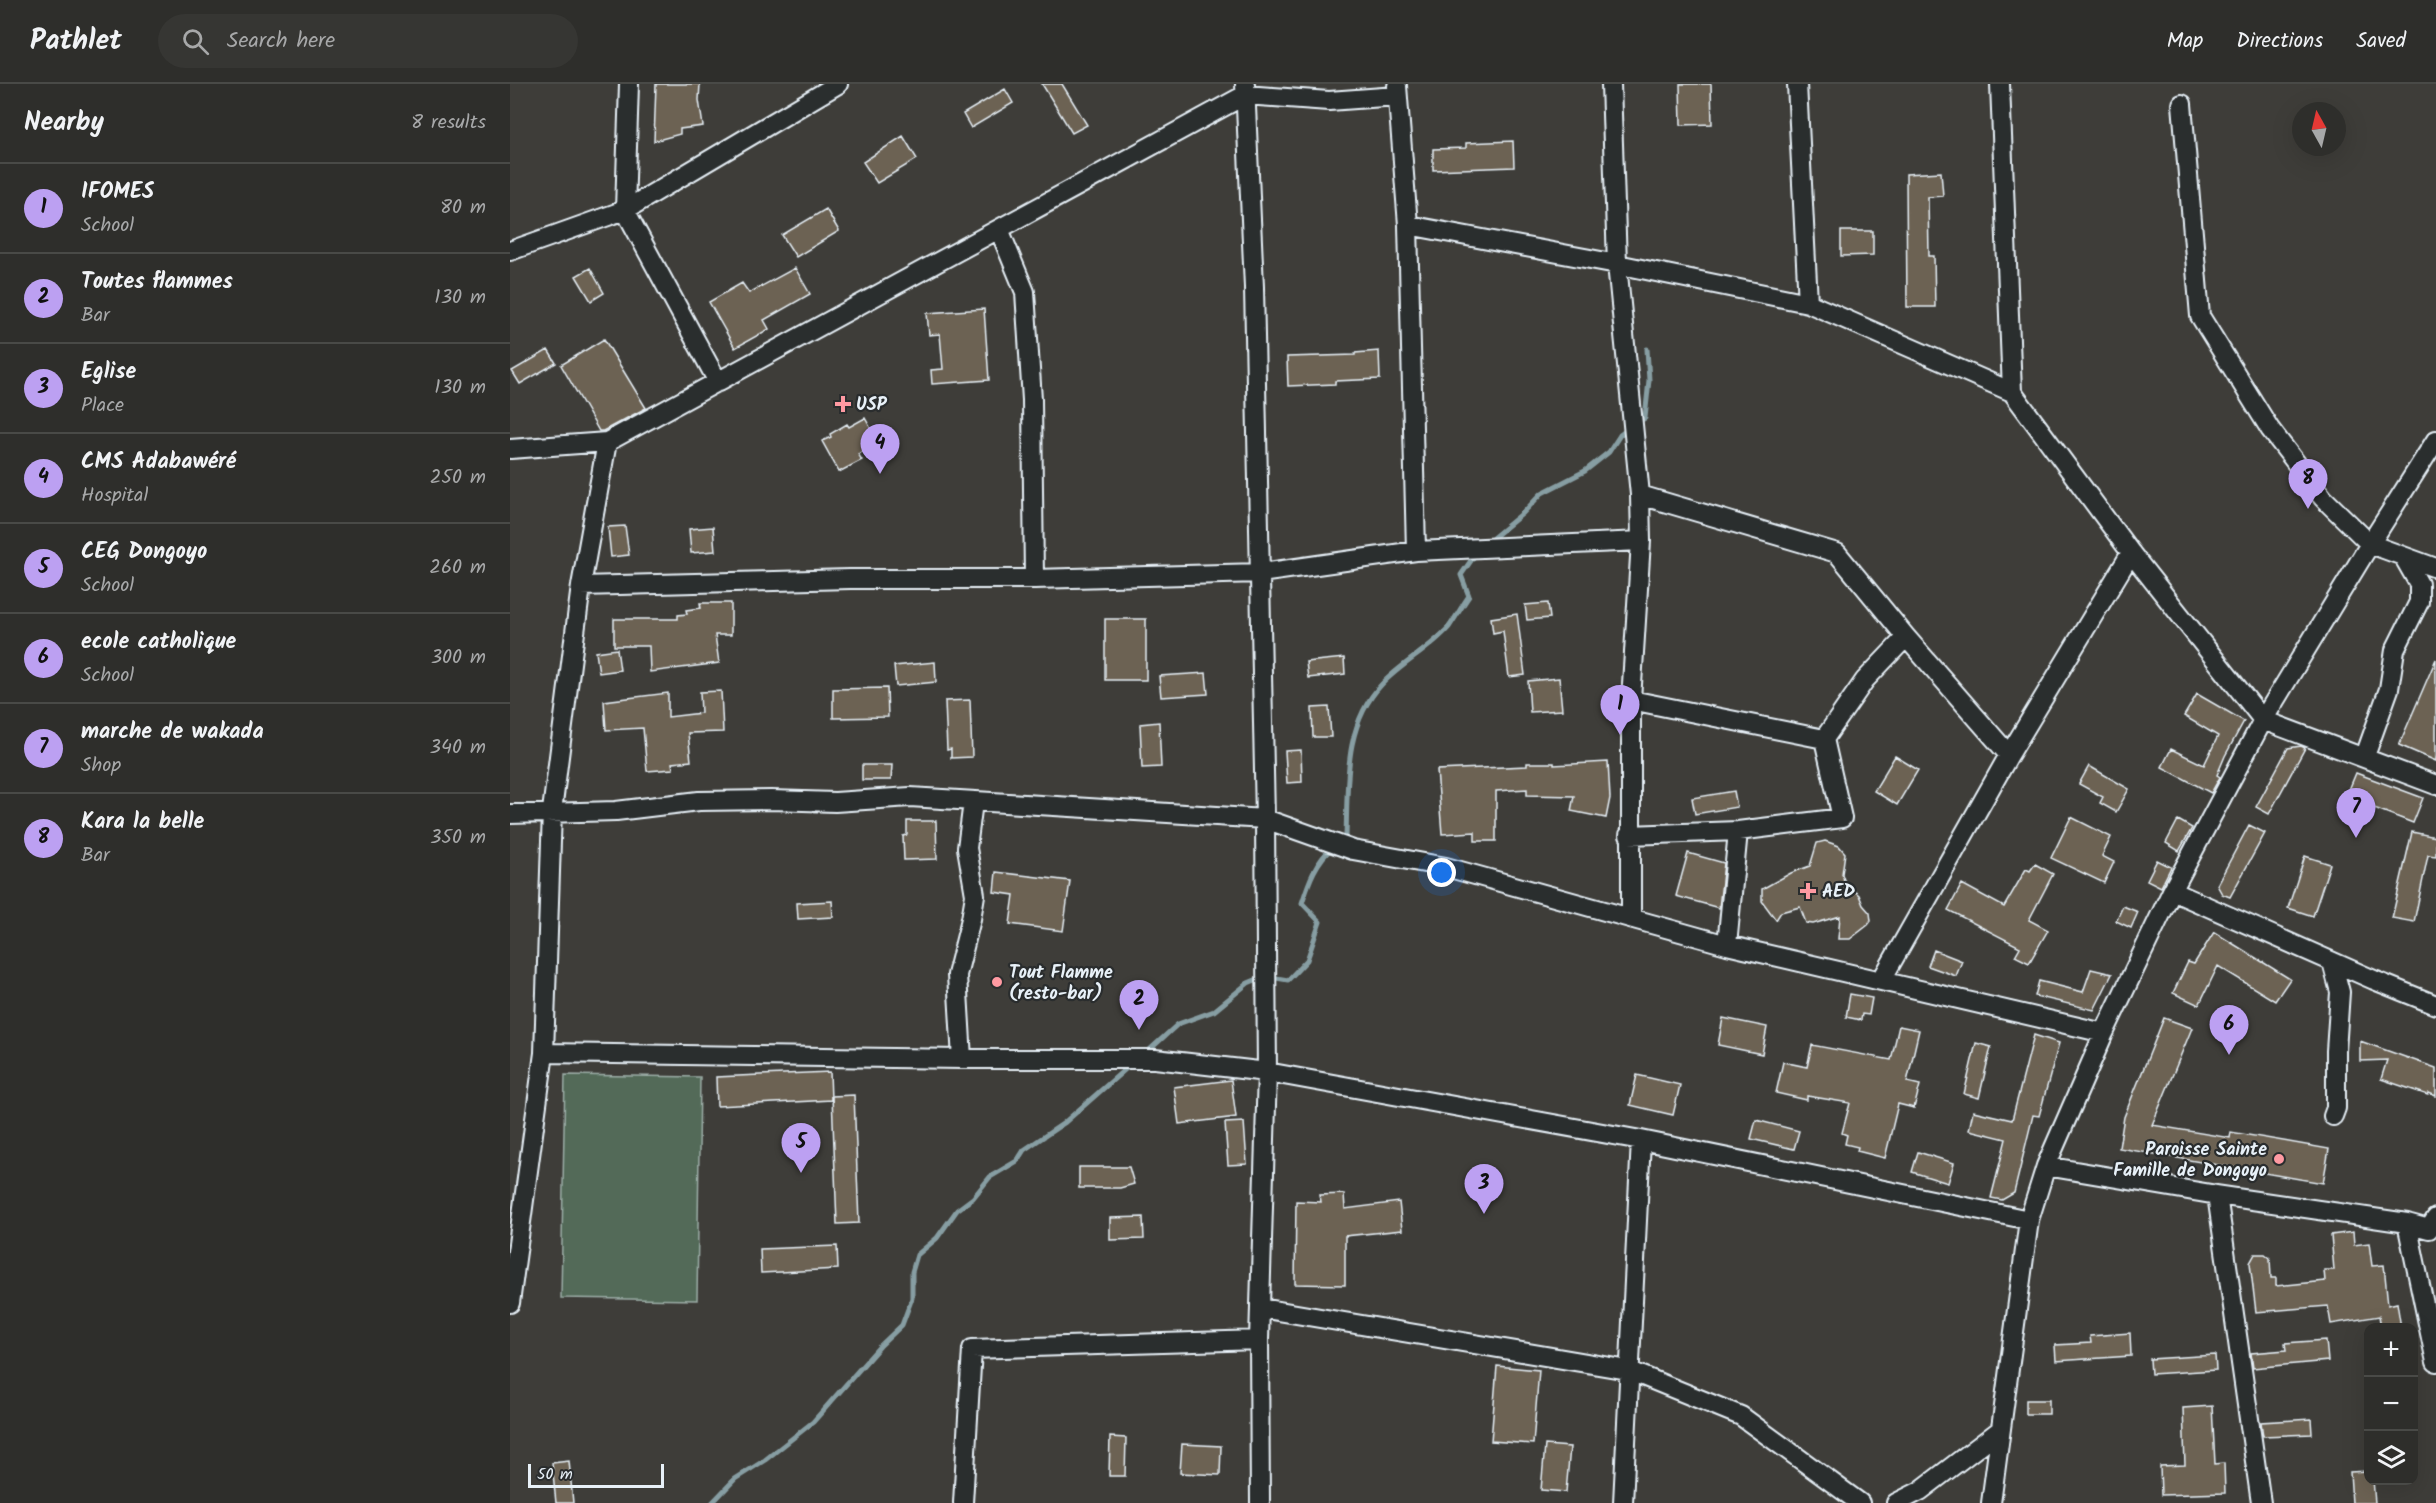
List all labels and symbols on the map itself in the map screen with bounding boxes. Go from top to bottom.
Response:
north arrow [2292,102,2346,156]
place label: USP [856,391,888,420]
marker: USP [834,395,852,413]
pin: 4 [860,424,899,474]
pin: 8 [2288,460,2328,509]
pin: 1 [1600,686,1640,735]
pin: 7 [2336,788,2376,838]
your location [1427,858,1456,887]
place label: AED [1822,878,1855,907]
marker: AED [1799,882,1817,900]
place label: Tout Flamme (resto-bar) [1009,959,1113,1009]
marker: Tout Flamme (resto-bar) [990,975,1004,989]
pin: 2 [1120,980,1158,1030]
pin: 6 [2210,1006,2248,1055]
pin: 5 [782,1124,820,1173]
place label: Paroisse Sainte Famille de Dongoyo [2113,1136,2267,1186]
marker: Paroisse Sainte Famille de Dongoyo [2272,1152,2286,1166]
pin: 3 [1464,1164,1504,1214]
scale bar [528,1461,664,1488]

